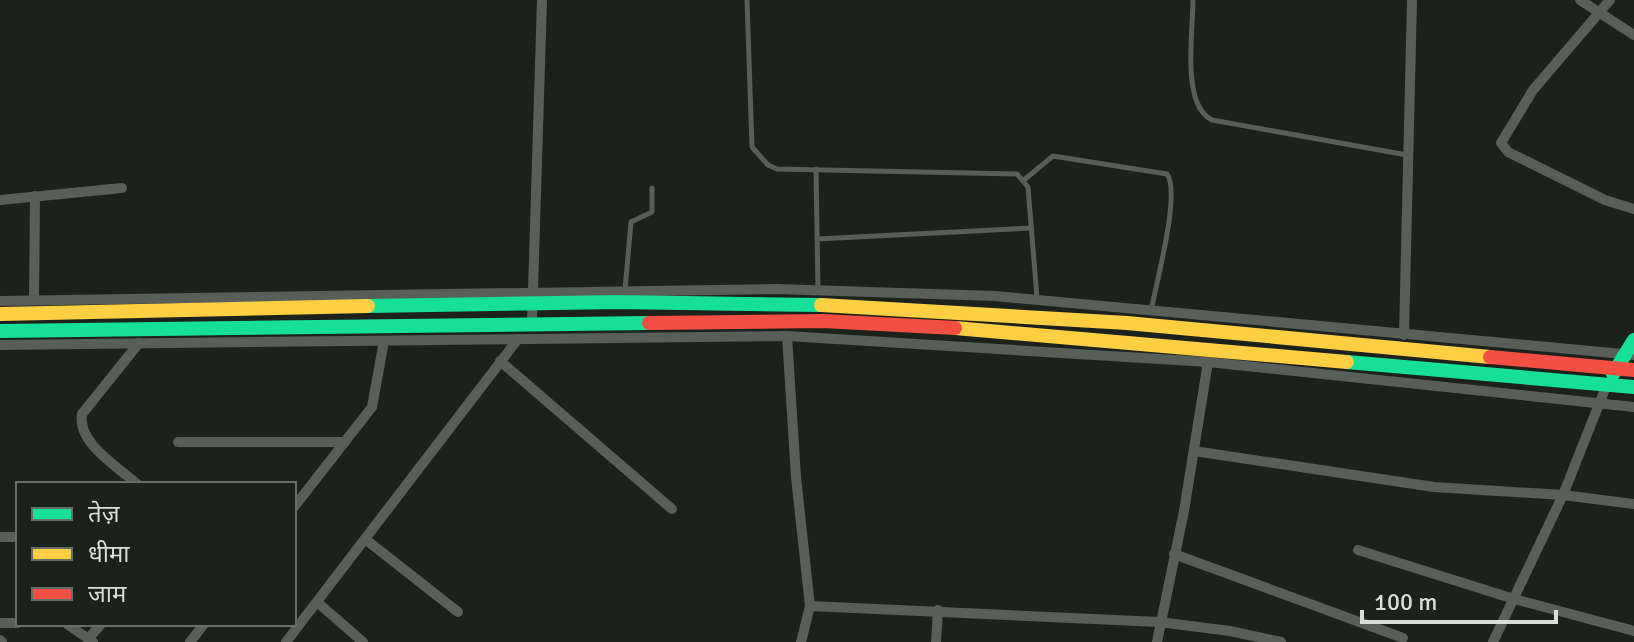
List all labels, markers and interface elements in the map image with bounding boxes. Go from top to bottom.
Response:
legend [16,482,296,626]
text: तेज़ [88,499,121,529]
text: धीमा [88,539,130,569]
scale bar [1362,574,1556,624]
text: जाम [88,579,127,609]
text: 100 m [1374,587,1437,617]

